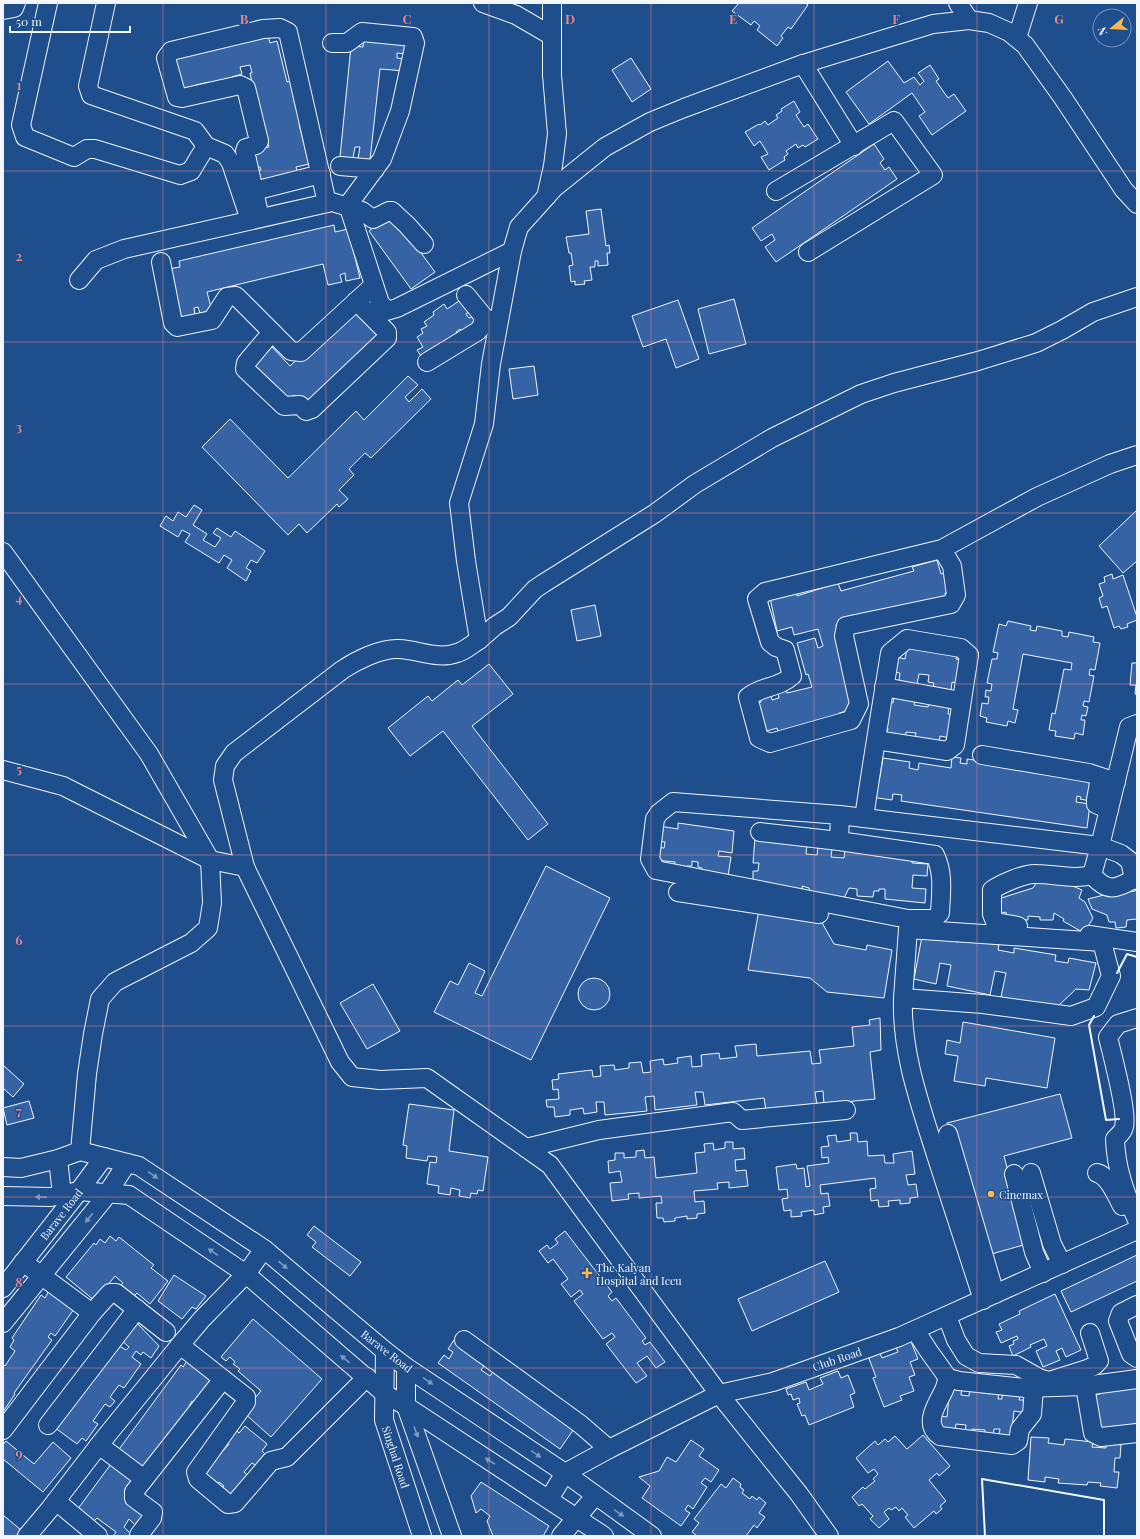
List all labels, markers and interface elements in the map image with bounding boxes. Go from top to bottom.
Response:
scale bar [10,8,130,34]
north arrow [1092,8,1132,48]
text: B [240,10,249,27]
text: C [402,10,412,27]
text: D [565,10,575,27]
text: E [729,10,737,27]
text: F [892,10,900,27]
text: G [1054,10,1064,27]
text: 50 m [16,13,42,29]
text: N [1094,25,1110,37]
text: 1 [17,76,22,93]
text: 2 [16,247,23,264]
text: 3 [16,418,22,435]
text: 4 [16,589,23,606]
text: 5 [16,760,22,777]
text: 6 [15,931,23,948]
text: 7 [16,1102,22,1119]
one-way arrow [148,1171,158,1179]
street label: Barave Road [36,1185,86,1243]
place label: Cinemax [999,1187,1043,1202]
marker: Cinemax [986,1189,996,1199]
one-way arrow [34,1194,47,1200]
one-way arrow [84,1213,93,1224]
one-way arrow [208,1248,219,1256]
one-way arrow [277,1260,288,1269]
place label: The Kalyan Hospital and Iccu [596,1260,682,1288]
marker: The Kalyan Hospital and Iccu [581,1267,593,1279]
text: 8 [15,1273,23,1290]
street label: Barave Road [358,1326,416,1376]
street label: Club Road [810,1343,864,1374]
one-way arrow [340,1354,350,1363]
one-way arrow [422,1377,433,1385]
street label: Singhal Road [379,1424,413,1490]
one-way arrow [413,1427,419,1439]
text: 9 [15,1444,23,1461]
one-way arrow [530,1450,541,1458]
one-way arrow [484,1457,496,1464]
one-way arrow [614,1509,625,1517]

